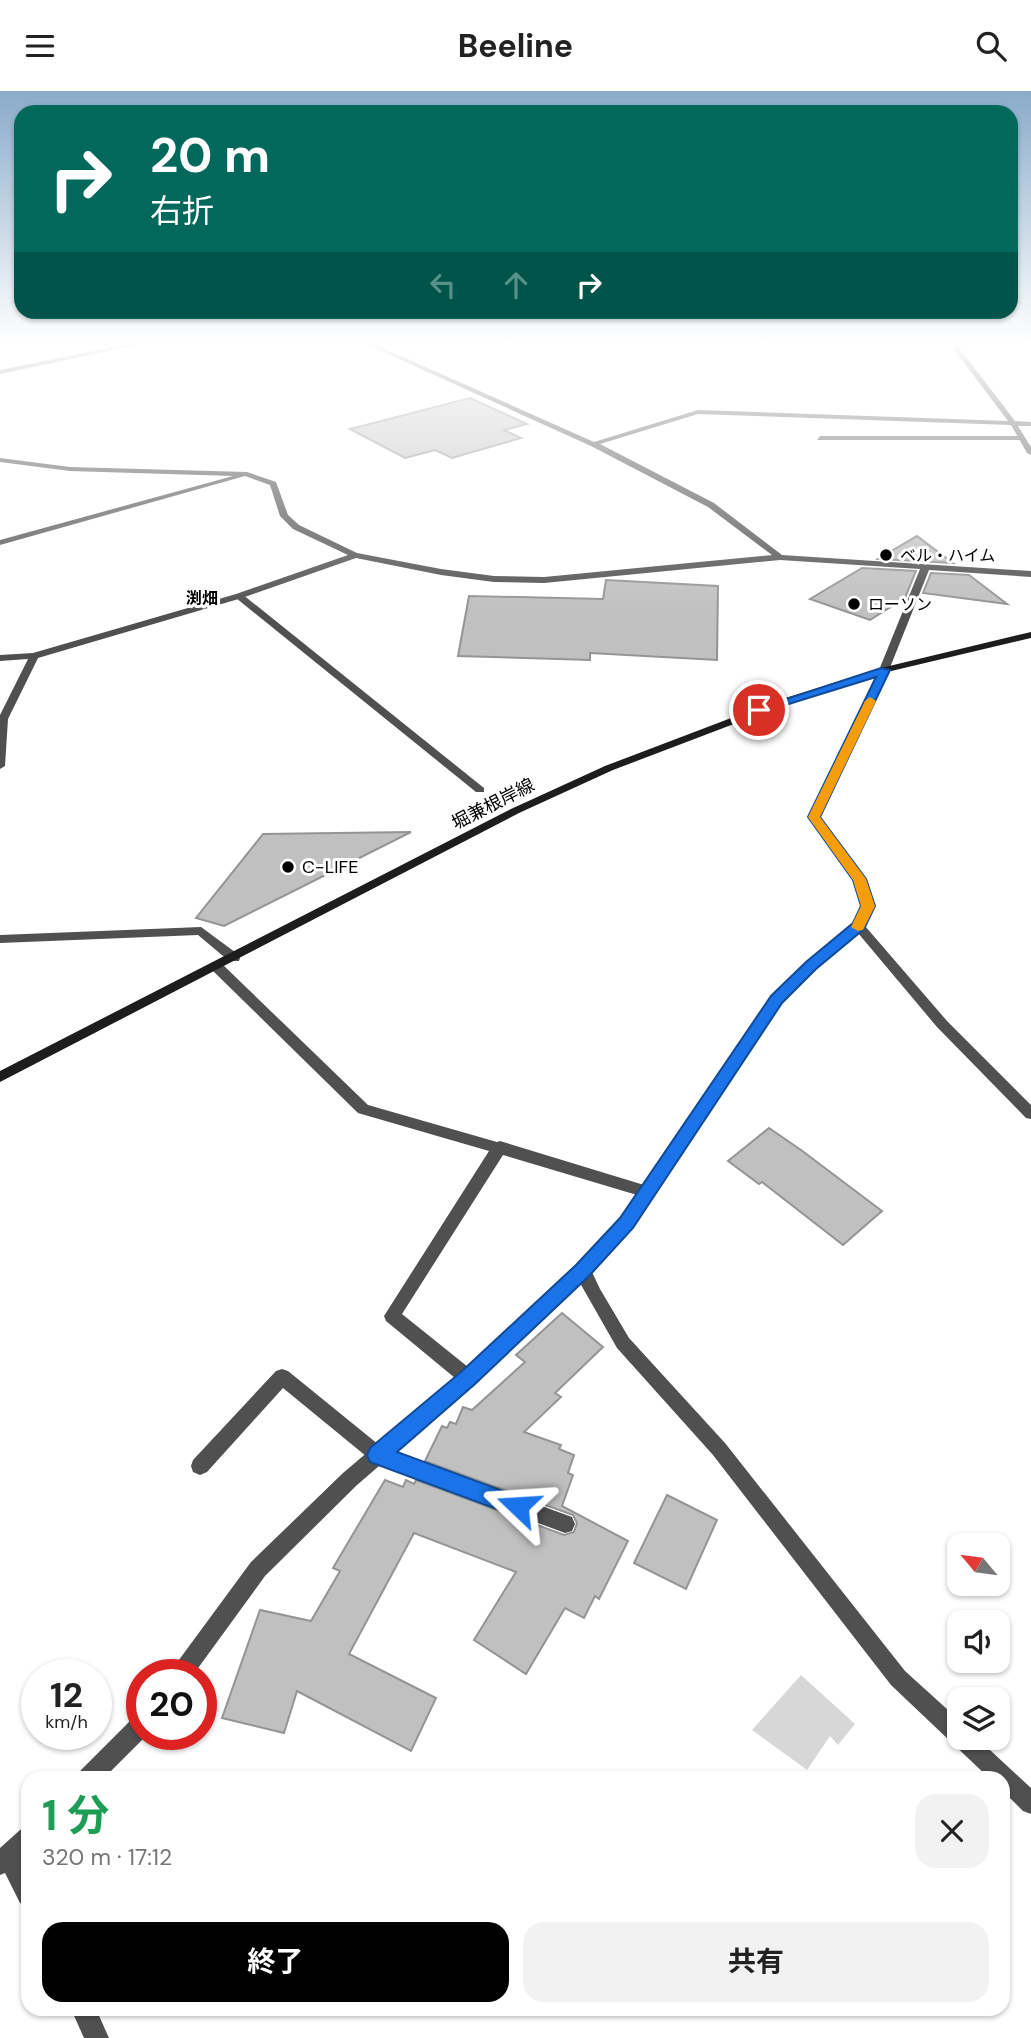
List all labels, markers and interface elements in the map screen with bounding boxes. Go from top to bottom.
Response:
text: Beeline [458,25,573,67]
icon: menu [21,27,59,65]
icon: search [972,27,1010,65]
text: 20 m [150,123,270,187]
icon: right [35,133,126,224]
text: 右折 [150,190,214,232]
icon: left [424,266,462,304]
icon: ahead [497,266,535,304]
icon: right [570,266,608,304]
place label: ベル・ハイム [900,545,995,566]
marker: ベル・ハイム [878,547,894,563]
district label: 渕畑 [186,588,218,609]
place label: ローソン [868,594,932,615]
marker: ローソン [846,596,862,612]
pin [729,680,789,740]
icon: arrive [740,691,778,729]
street label: 堀兼根岸線 [447,773,539,835]
place label: C−LIFE [302,855,358,879]
marker: C−LIFE [280,859,296,875]
position arrow [481,1469,555,1543]
north arrow [947,1533,1010,1596]
map controls [947,1533,1010,1750]
button: sound [947,1610,1010,1673]
speed limit sign: 20 [126,1659,217,1750]
text: 12 [50,1672,83,1718]
button: layers [947,1687,1010,1750]
text: km/h [45,1710,88,1734]
text: 1 分 [42,1788,109,1843]
button: close [915,1794,989,1868]
text: 320 m · 17:12 [42,1842,172,1872]
button: 終了 [42,1922,509,2002]
button: 共有 [523,1922,989,2002]

